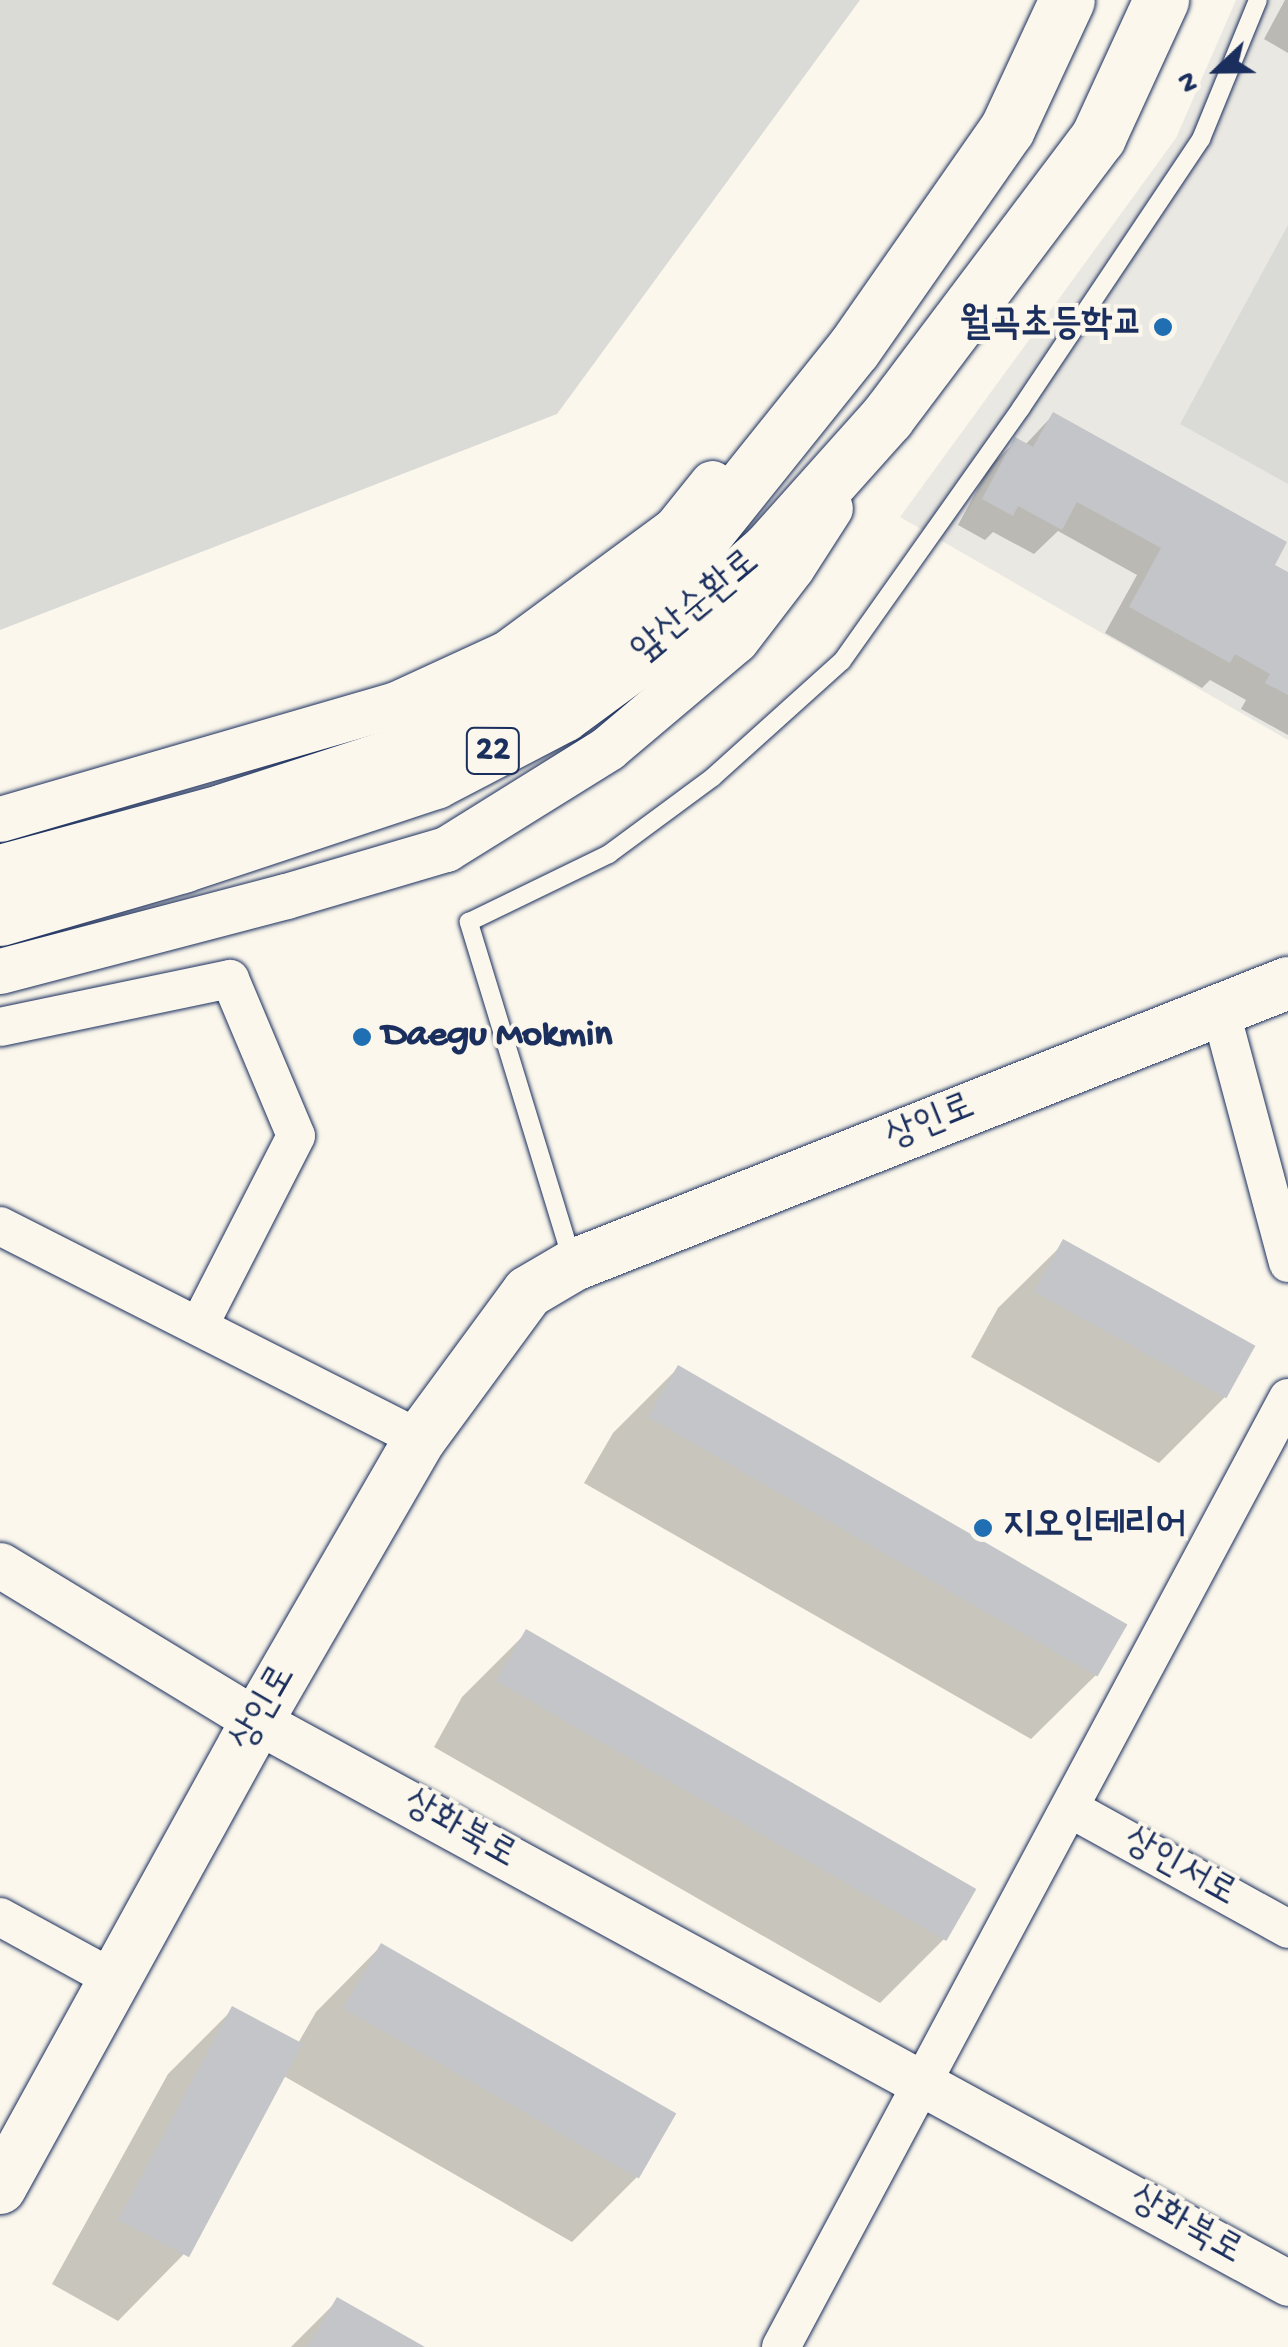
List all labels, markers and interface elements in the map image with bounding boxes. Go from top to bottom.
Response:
north arrow [1168,20,1268,120]
text: N [1171,67,1208,96]
place label: 월곡초등학교 [960,304,1143,350]
marker: 월곡초등학교 [1152,316,1174,338]
street label: 앞산순환로 [624,541,770,675]
road number: 22 [466,721,520,781]
place label: Daegu Mokmin [382,1014,612,1060]
marker: Daegu Mokmin [351,1026,373,1048]
street label: 상인로 [880,1086,982,1162]
place label: 지오인테리어 [1003,1505,1186,1551]
marker: 지오인테리어 [972,1517,994,1539]
street label: 상인로 [222,1658,308,1760]
street label: 상화북로 [394,1781,524,1881]
street label: 상인서로 [1114,1819,1244,1919]
street label: 상화북로 [1120,2177,1250,2277]

